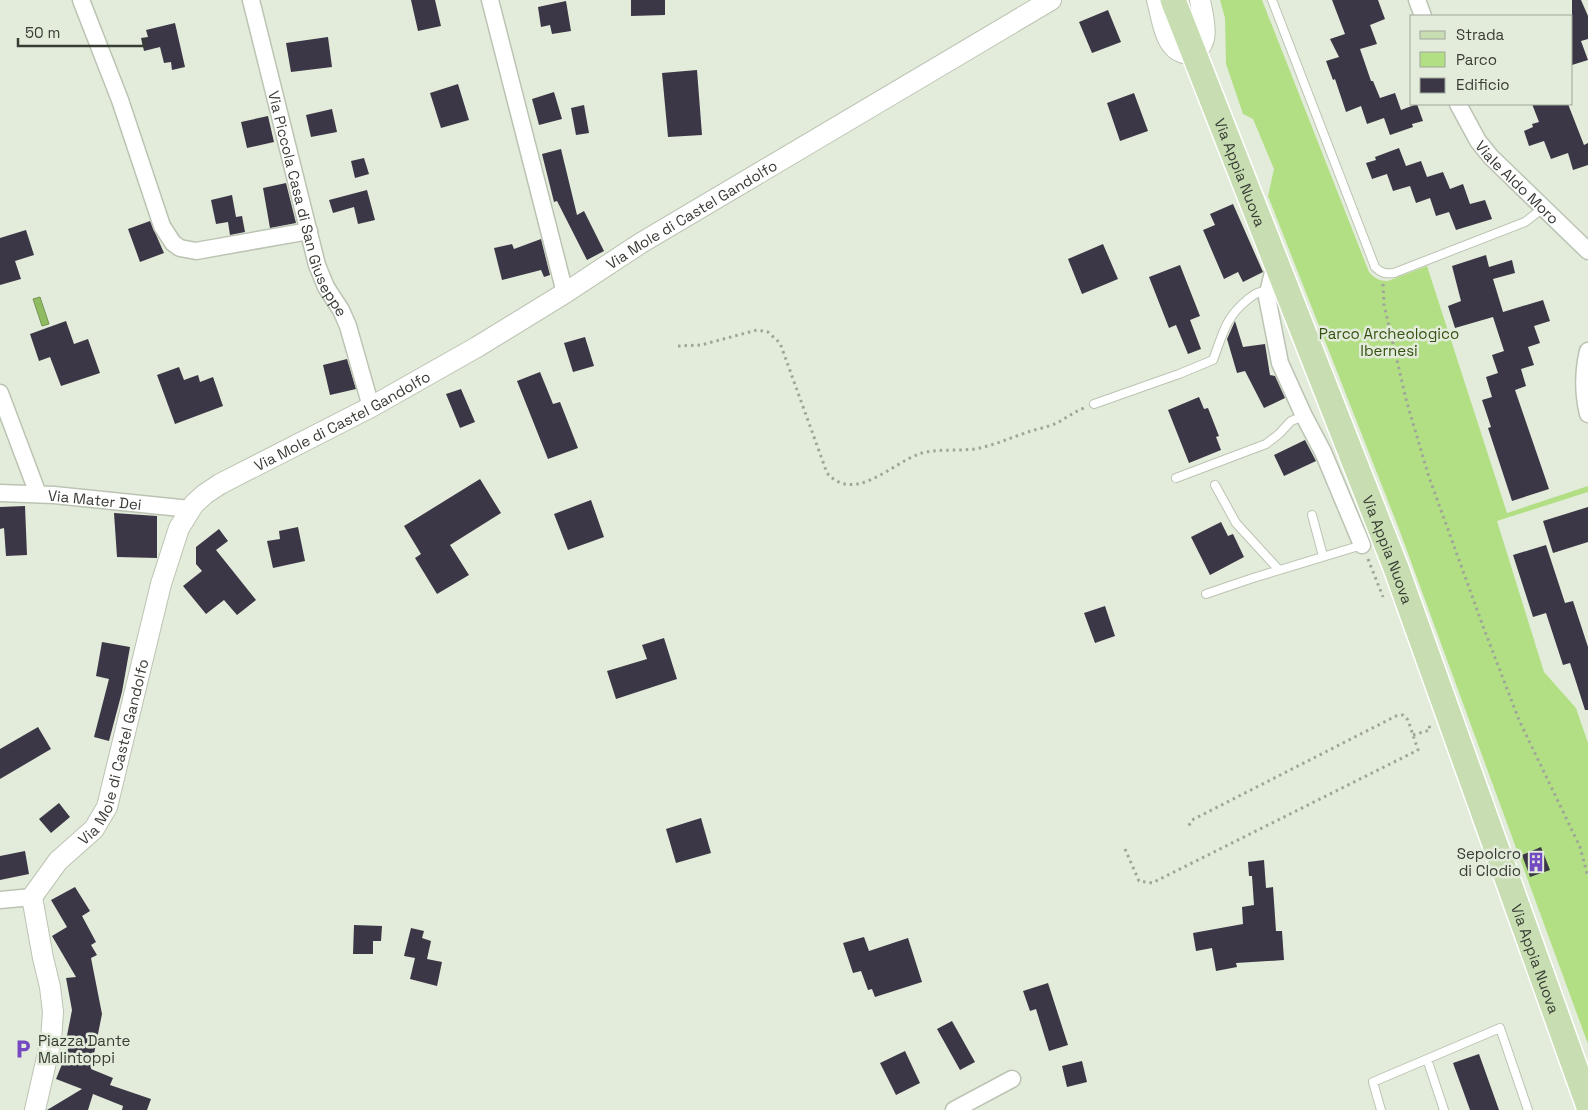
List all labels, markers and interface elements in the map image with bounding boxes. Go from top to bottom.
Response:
scale bar [18,15,144,47]
legend [1410,15,1573,105]
text: 50 m [25,23,60,42]
text: Strada [1456,25,1505,44]
text: Parco [1456,50,1497,69]
text: Edificio [1456,75,1510,94]
street label: Via Piccola Casa di San Giuseppe [264,89,352,319]
street label: Via Appia Nuova [1211,115,1271,229]
street label: Viale Aldo Moro [1472,136,1563,228]
street label: Via Mole di Castel Gandolfo [602,155,780,273]
park label: Parco Archeologico Ibernesi [1319,324,1459,360]
street label: Via Mole di Castel Gandolfo [251,366,433,475]
street label: Via Mater Dei [48,485,143,513]
street label: Via Appia Nuova [1359,492,1418,607]
street label: Via Mole di Castel Gandolfo [74,657,152,848]
place label: Sepolcro di Clodio [1457,844,1521,880]
building icon: Sepolcro di Clodio [1525,851,1547,873]
street label: Via Appia Nuova [1508,901,1564,1016]
place label: Piazza Dante Malintoppi [38,1031,131,1067]
parking icon: Piazza Dante Malintoppi [12,1038,34,1060]

